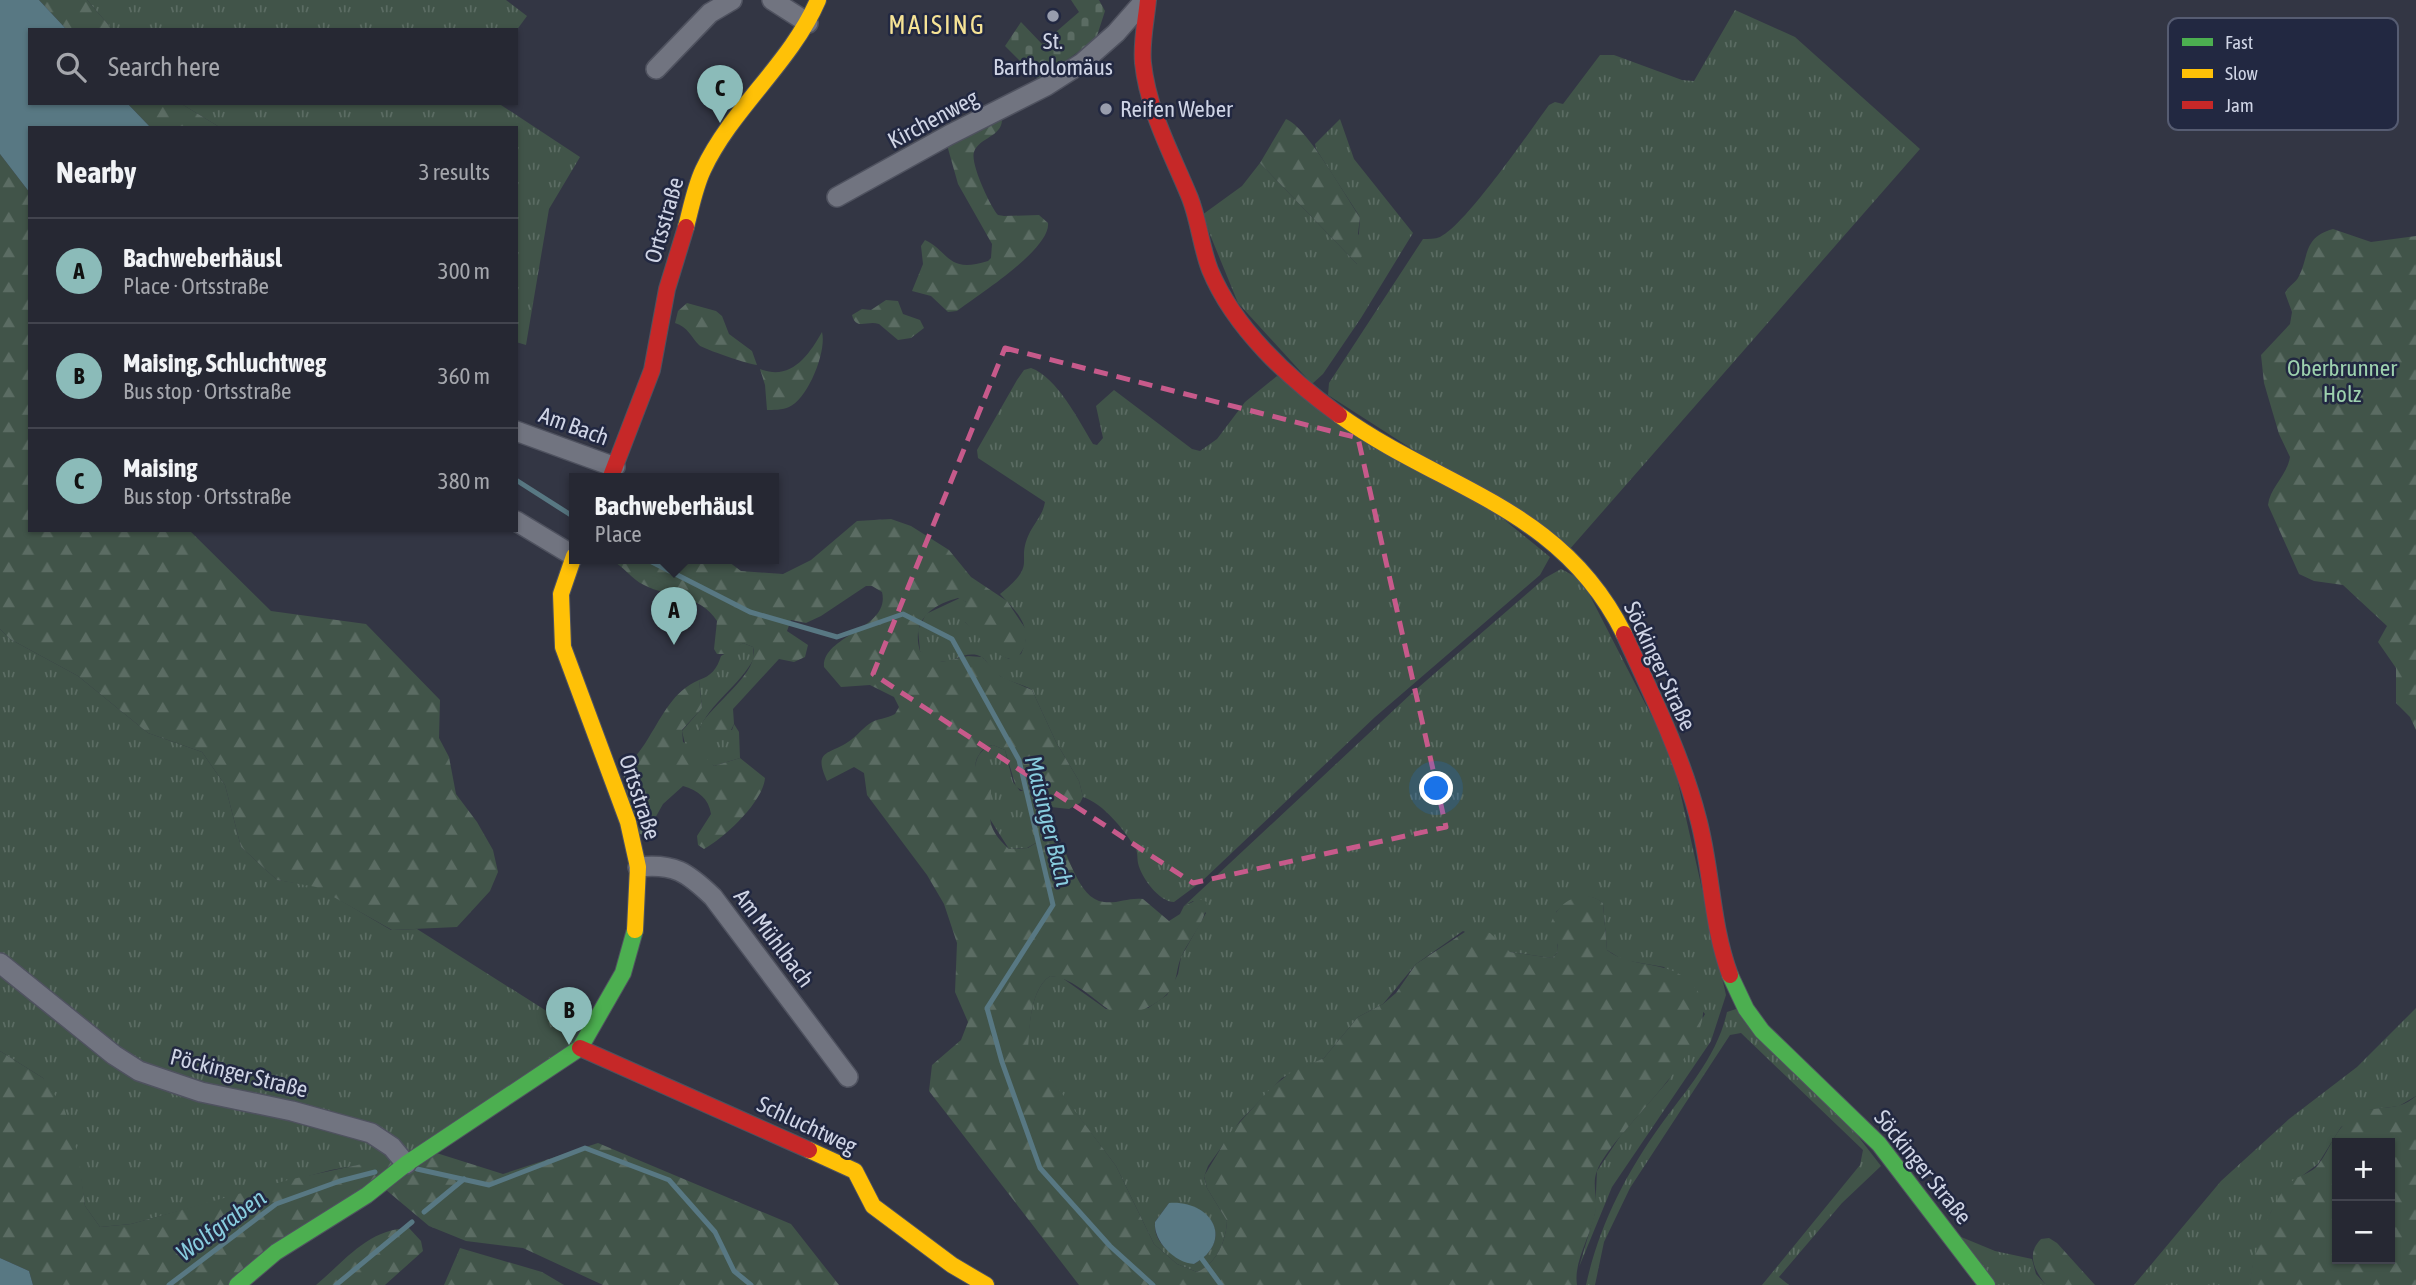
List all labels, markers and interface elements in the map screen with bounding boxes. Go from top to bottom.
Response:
marker: St. Bartholomäus [1045,8,1061,24]
district label: MAISING [888,10,986,40]
legend [2168,18,2398,130]
search box [28,28,518,105]
place label: St. Bartholomäus [993,28,1113,80]
text: Fast [2225,31,2253,53]
icon: search [52,48,90,86]
text: Search here [108,52,220,82]
text: Slow [2225,62,2259,84]
pin: C [697,65,743,123]
street label: Kirchenweg [883,84,983,154]
text: Jam [2225,94,2254,116]
place label: Reifen Weber [1120,96,1234,122]
marker: Reifen Weber [1098,101,1114,117]
text: Nearby [56,155,136,189]
text: 3 results [419,159,490,185]
street label: Ortsstraße [639,174,689,266]
text: Bachweberhäusl [123,243,282,273]
text: A [73,258,85,284]
text: 300 m [438,258,490,284]
text: Place · Ortsstraße [123,273,269,299]
text: Maising, Schluchtweg [123,348,326,378]
park label: Oberbrunner Holz [2287,355,2398,407]
text: B [74,363,84,389]
text: 360 m [438,363,490,389]
text: Bus stop · Ortsstraße [123,378,291,404]
street label: Am Bach [536,401,612,451]
text: Maising [123,453,197,483]
text: C [74,468,84,494]
text: 380 m [438,468,490,494]
popup [569,473,779,564]
text: Bus stop · Ortsstraße [123,483,291,509]
text: Bachweberhäusl [595,491,753,521]
text: Place [595,521,642,547]
pin: A [651,587,697,645]
street label: Söckinger Straße [1619,597,1701,735]
street label: Ortsstraße [614,751,666,843]
water label: Maisinger Bach [1020,753,1078,889]
your location [1419,771,1453,805]
street label: Am Mühlbach [729,884,819,992]
pin: B [546,987,592,1045]
street label: Pöckinger Straße [168,1043,310,1103]
street label: Schluchtweg [753,1091,861,1159]
street label: Söckinger Straße [1869,1105,1977,1229]
map controls [2332,1138,2395,1264]
button: + [2332,1138,2395,1201]
water label: Wolfgraben [171,1183,271,1266]
button: − [2332,1201,2395,1264]

